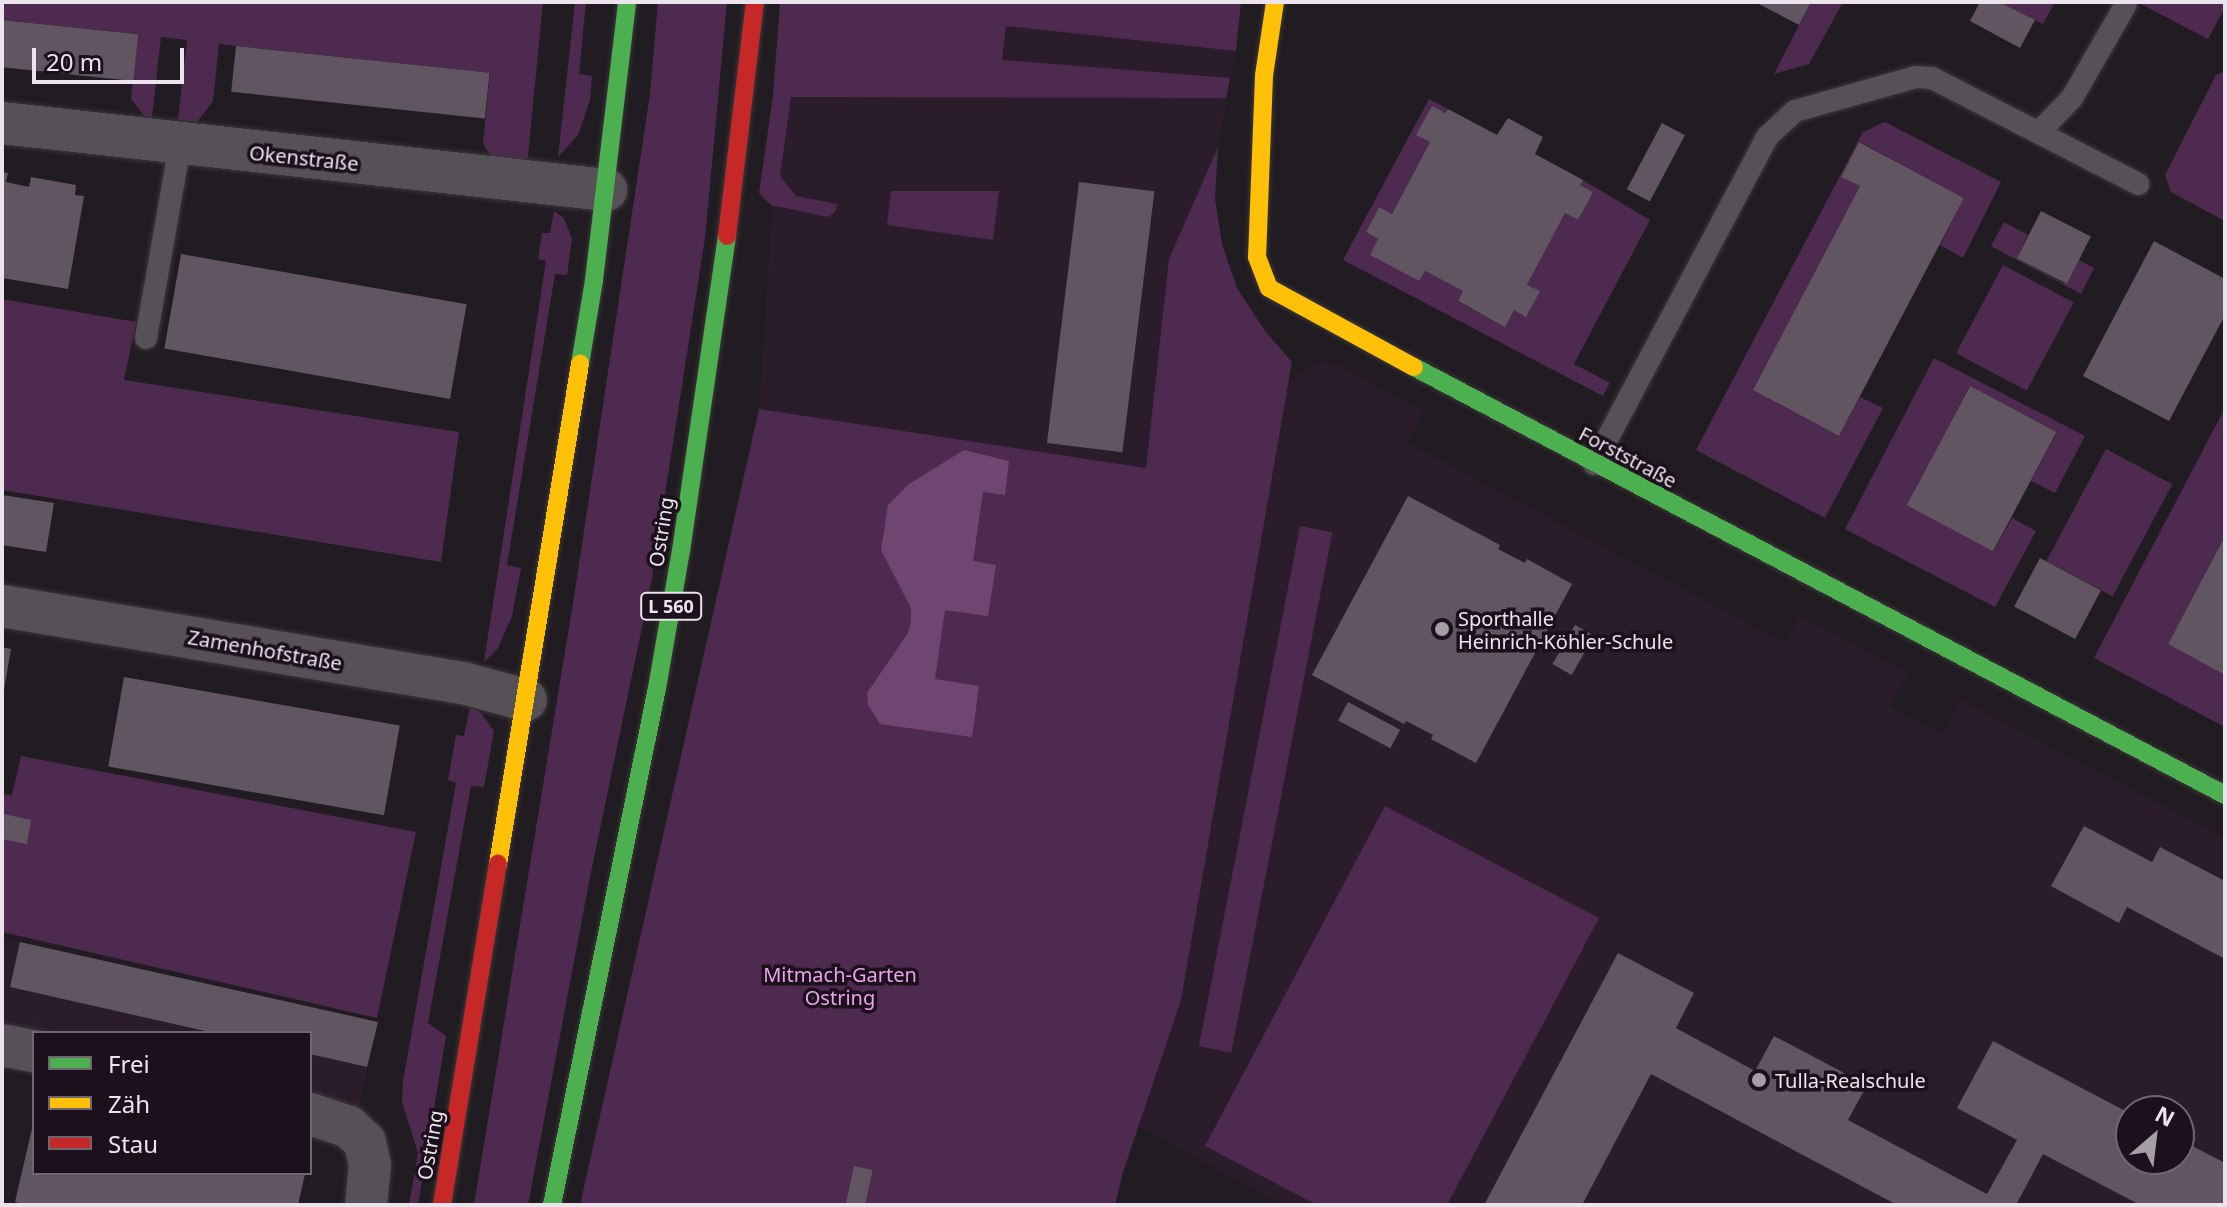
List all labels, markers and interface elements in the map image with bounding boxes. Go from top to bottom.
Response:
scale bar [36,32,188,82]
text: 20 m [46,45,102,78]
street label: Okenstraße [248,140,360,176]
street label: Forststraße [1575,421,1681,493]
street label: Ostring [644,495,678,569]
road number: L 560 [639,592,703,620]
place label: Sporthalle Heinrich-Köhler-Schule [1458,606,1673,653]
marker: Sporthalle Heinrich-Köhler-Schule [1433,620,1451,638]
street label: Zamenhofstraße [186,625,344,675]
park label: Mitmach-Garten Ostring [763,962,917,1009]
legend [32,1031,312,1175]
text: Frei [108,1047,150,1080]
place label: Tulla-Realschule [1775,1068,1926,1092]
marker: Tulla-Realschule [1750,1071,1768,1089]
text: Zäh [108,1087,150,1120]
north arrow [2115,1095,2195,1175]
text: N [2150,1098,2180,1133]
street label: Ostring [412,1108,448,1182]
text: Stau [108,1127,158,1160]

